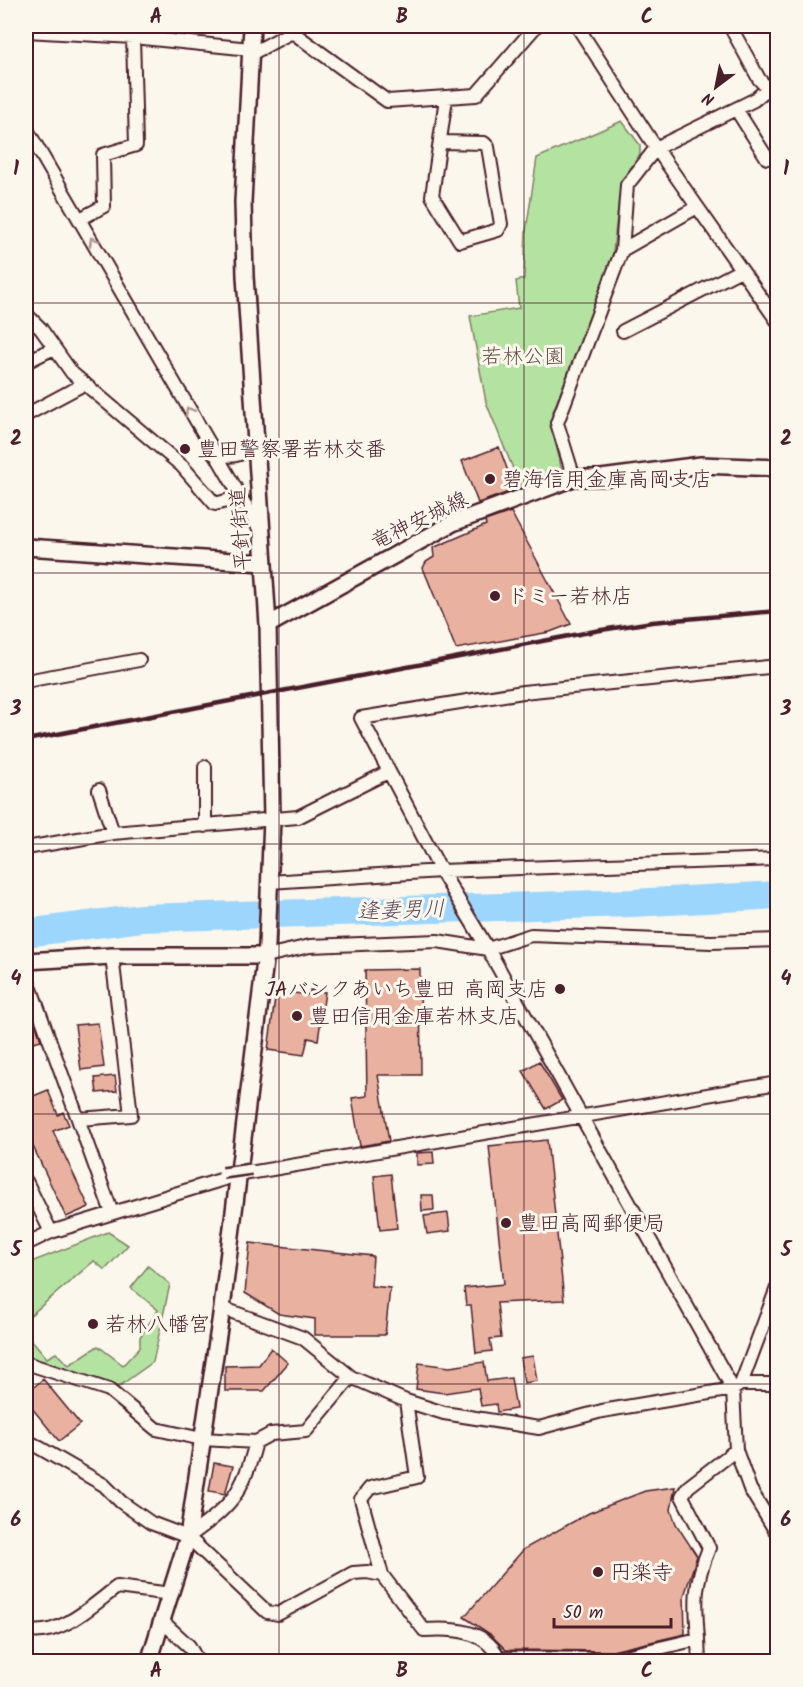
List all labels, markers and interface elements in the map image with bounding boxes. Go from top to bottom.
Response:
text: A [150,2,162,34]
text: B [396,2,408,34]
text: C [641,2,653,34]
north arrow [686,57,746,117]
text: N [698,85,720,112]
text: 1 [13,154,19,186]
text: 1 [783,154,789,186]
one-way arrow [89,237,100,247]
park label: 若林公園 [481,341,565,374]
one-way arrow [185,407,196,417]
text: 2 [10,424,22,456]
text: 2 [780,424,792,456]
place label: 豊田警察署若林交番 [197,434,386,467]
marker: 豊田警察署若林交番 [178,442,192,456]
place label: 碧海信用金庫高岡支店 [502,464,712,497]
marker: 碧海信用金庫高岡支店 [483,472,497,486]
street label: 竜神安城線 [365,484,474,559]
street label: 平針街道 [222,486,261,572]
place label: ドミー若林店 [507,581,633,614]
marker: ドミー若林店 [488,589,502,603]
text: 3 [10,694,22,726]
text: 3 [780,694,792,726]
water label: 逢妻男川 [356,892,446,931]
text: 4 [11,964,22,996]
text: 4 [781,964,792,996]
place label: JAバンクあいち豊田 高岡支店 [265,974,548,1007]
marker: JAバンクあいち豊田 高岡支店 [553,982,567,996]
place label: 豊田信用金庫若林支店 [309,1001,519,1034]
marker: 豊田信用金庫若林支店 [290,1009,304,1023]
place label: 豊田高岡郵便局 [518,1208,665,1241]
marker: 豊田高岡郵便局 [499,1216,513,1230]
text: 5 [10,1235,23,1267]
text: 5 [780,1235,793,1267]
place label: 若林八幡宮 [105,1309,210,1342]
marker: 若林八幡宮 [86,1317,100,1331]
text: 6 [11,1505,22,1537]
text: 6 [781,1505,792,1537]
place label: 円楽寺 [610,1557,673,1590]
marker: 円楽寺 [591,1565,605,1579]
scale bar [554,1591,671,1629]
text: 50 m [563,1599,603,1628]
text: A [150,1656,162,1687]
text: B [396,1656,408,1687]
text: C [641,1656,653,1687]

